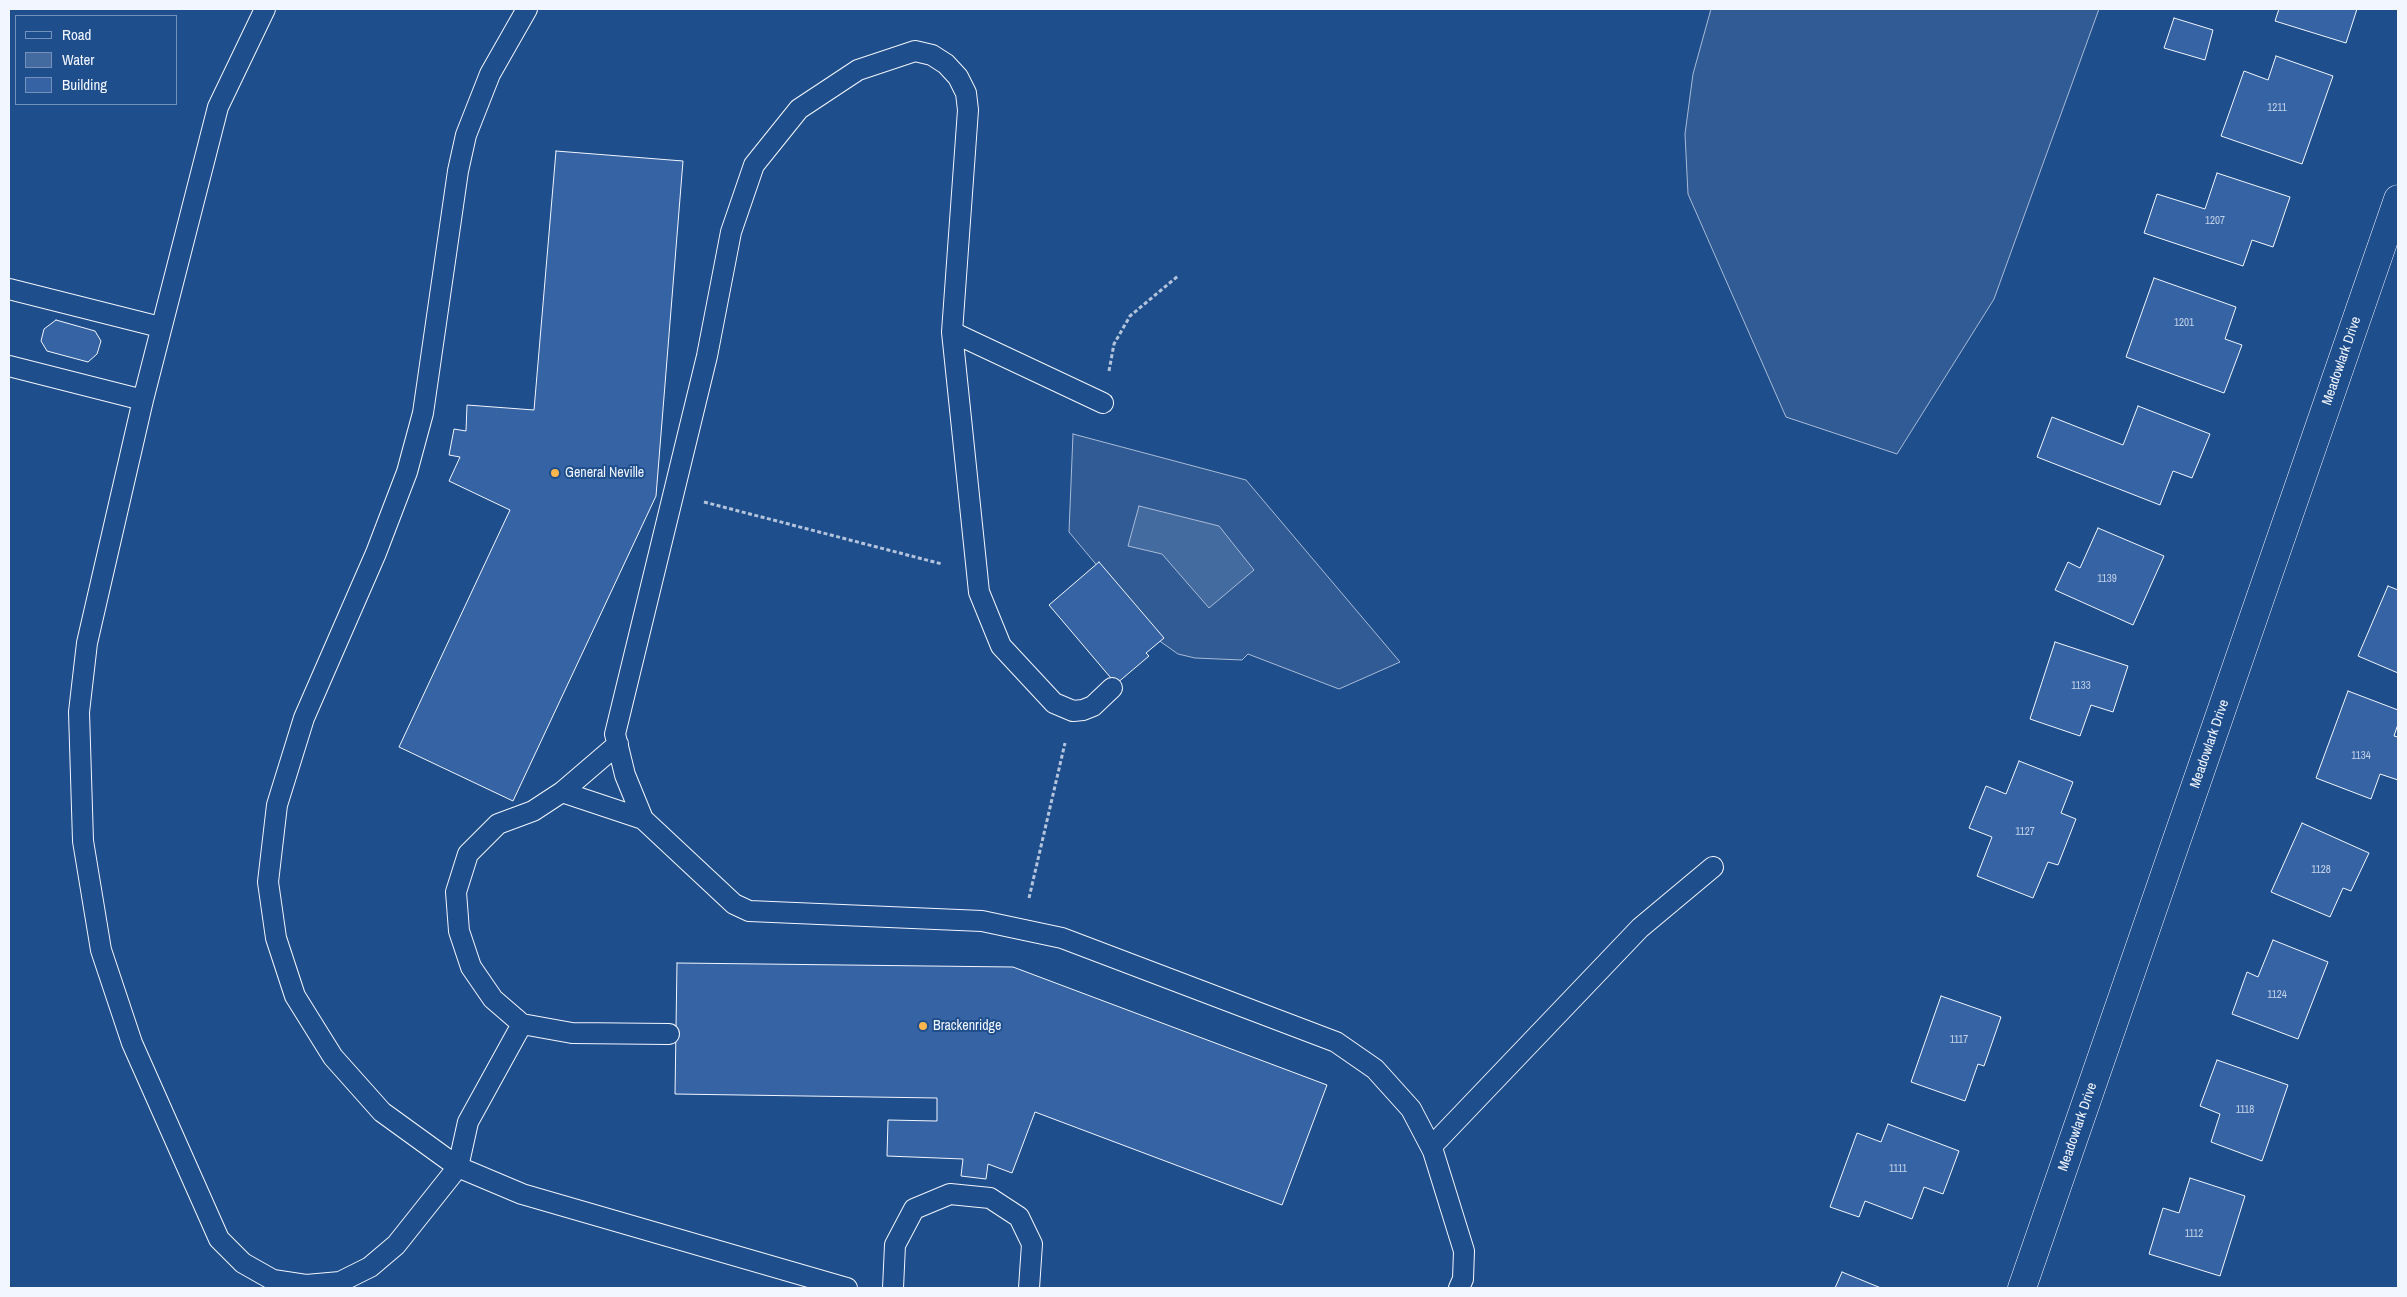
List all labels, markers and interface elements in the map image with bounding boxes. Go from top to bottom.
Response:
legend [15,15,178,105]
text: Road [62,24,91,45]
text: Water [62,49,94,70]
text: Building [62,74,107,95]
house number: 1211 [2267,101,2287,115]
house number: 1207 [2205,214,2225,228]
street label: Meadowlark Drive [2319,315,2365,407]
house number: 1201 [2174,316,2194,330]
place label: General Neville [565,465,644,481]
marker: General Neville [549,467,561,479]
house number: 1139 [2097,572,2117,586]
house number: 1133 [2071,679,2091,693]
street label: Meadowlark Drive [2187,698,2233,790]
house number: 1134 [2351,749,2371,763]
house number: 1127 [2015,825,2035,839]
house number: 1128 [2311,863,2331,877]
house number: 1124 [2267,988,2287,1002]
place label: Brackenridge [933,1018,1001,1034]
marker: Brackenridge [917,1020,929,1032]
house number: 1117 [1950,1033,1968,1047]
street label: Meadowlark Drive [2055,1081,2101,1173]
house number: 1118 [2236,1103,2254,1117]
house number: 1111 [1889,1162,1907,1176]
house number: 1112 [2185,1227,2203,1241]

